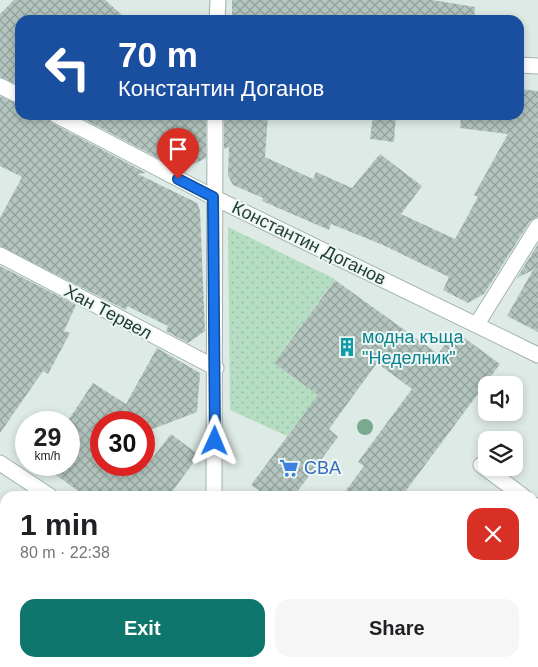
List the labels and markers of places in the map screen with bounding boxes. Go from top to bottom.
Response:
pin [157,128,199,179]
place label: модна къща "Неделник" [362,327,464,368]
building icon: модна къща "Неделник" [336,336,358,358]
supermarket icon: CBA [278,457,300,479]
place label: CBA [304,458,341,478]

